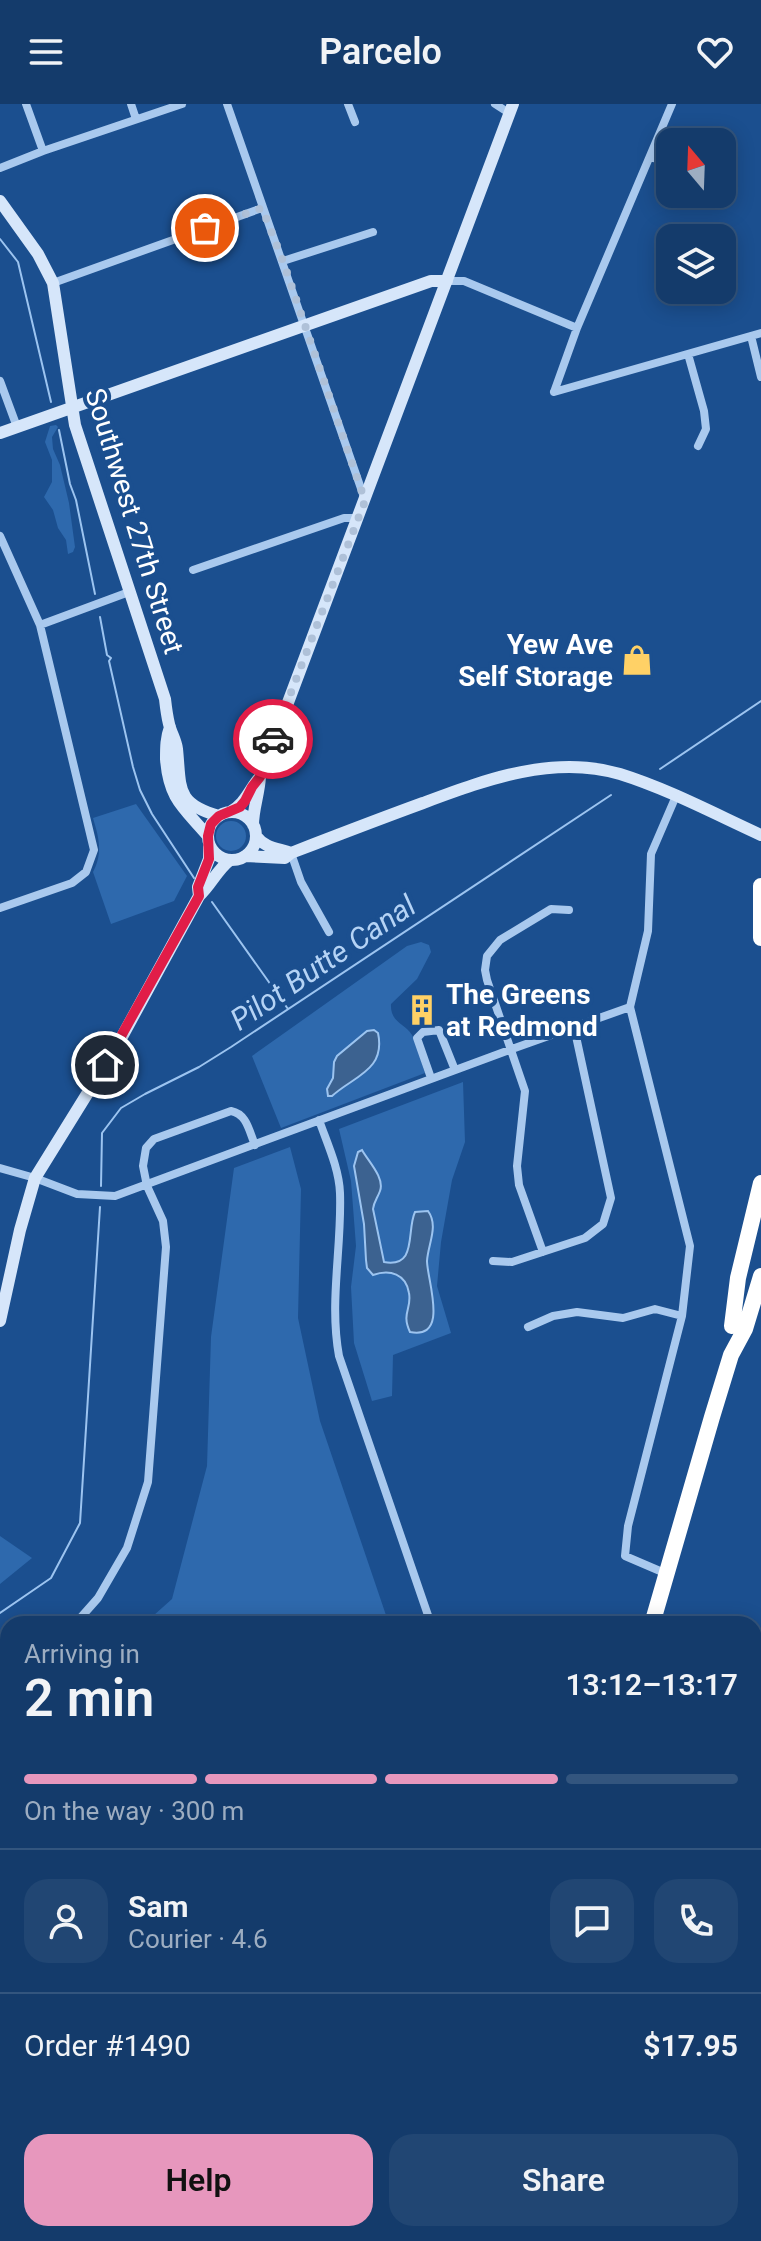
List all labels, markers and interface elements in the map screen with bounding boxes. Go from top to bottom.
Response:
icon: menu [24,30,68,74]
icon: heart [693,30,737,74]
text: Parcelo [319,31,442,73]
north arrow [656,128,736,208]
map controls [656,128,736,304]
pin [171,194,239,262]
icon: bag [183,206,227,250]
button: layers [656,224,736,304]
street label: Southwest 27th Street [78,384,191,658]
place label: Yew Ave Self Storage [458,628,613,693]
shop icon: Yew Ave Self Storage [620,643,654,677]
courier [233,699,313,779]
icon: car [251,717,295,761]
water label: Pilot Butte Canal [223,887,423,1037]
place label: The Greens at Redmond [446,978,598,1043]
building icon: The Greens at Redmond [405,993,439,1027]
pin [71,1031,139,1099]
icon: home [83,1043,127,1087]
text: Arriving in [24,1639,140,1669]
text: 13:12–13:17 [565,1667,738,1702]
text: 2 min [24,1668,154,1729]
text: On the way · 300 m [24,1796,244,1826]
button: person [24,1879,108,1963]
button: chat [550,1879,634,1963]
button: phone [654,1879,738,1963]
text: Sam [128,1889,189,1924]
text: Courier · 4.6 [128,1924,268,1954]
text: Order #1490 [24,2028,191,2063]
text: $17.95 [643,2028,738,2063]
button: Help [24,2134,373,2226]
button: Share [389,2134,738,2226]

